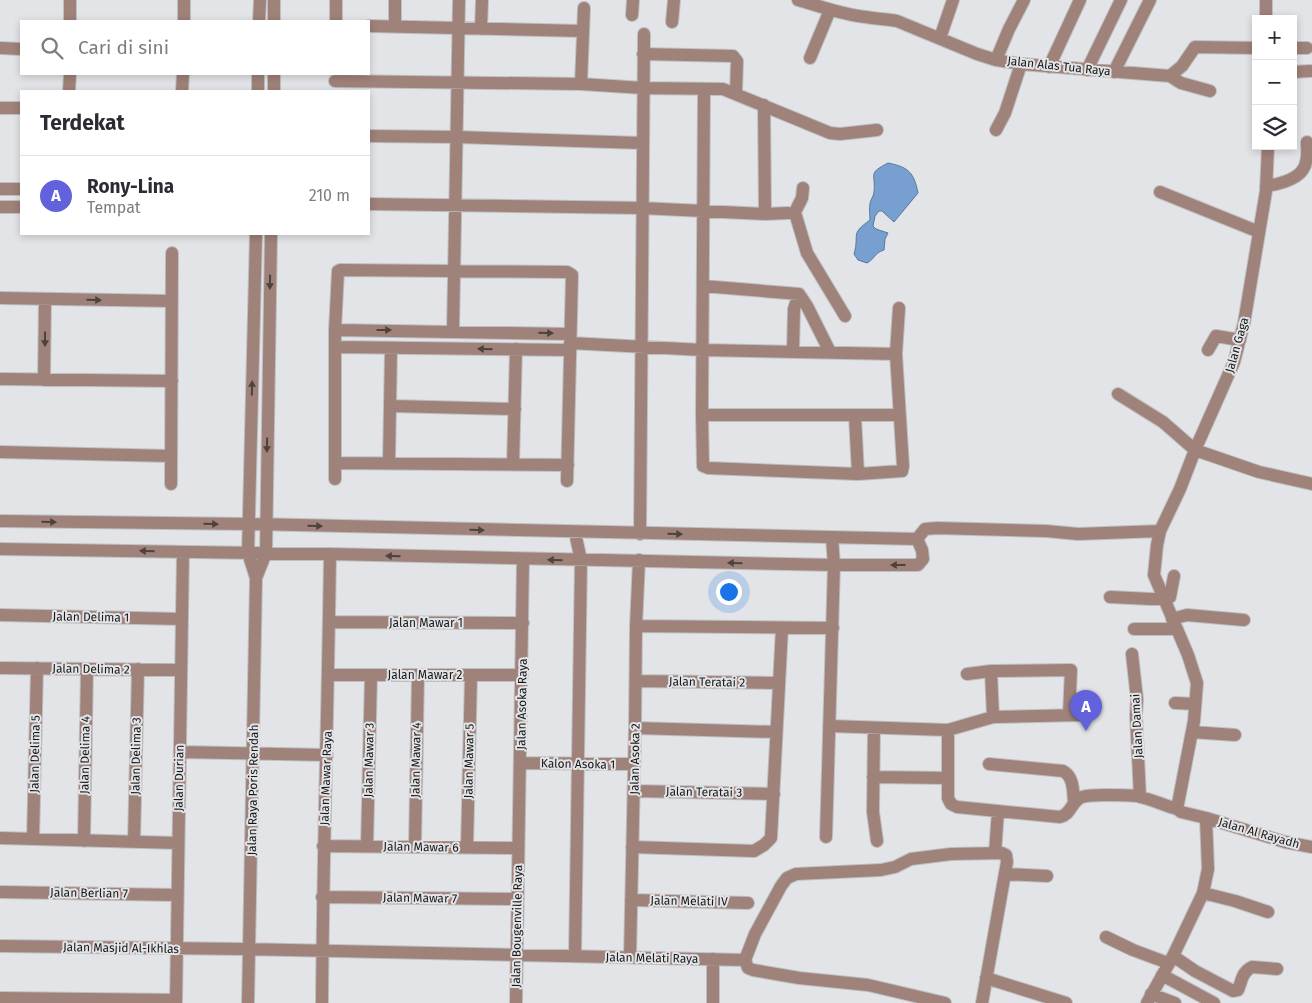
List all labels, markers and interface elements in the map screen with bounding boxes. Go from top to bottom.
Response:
map controls [1252,15,1297,150]
button: + [1252,15,1297,60]
search box [20,20,370,75]
icon: search [38,34,66,62]
text: Cari di sini [78,36,169,59]
street label: Jalan Alas Tua Raya [1007,54,1111,78]
button: − [1252,60,1297,105]
button: layers [1252,105,1297,150]
text: Terdekat [40,110,125,136]
text: Rony-Lina [87,175,174,198]
text: A [51,186,61,205]
text: 210 m [309,186,350,205]
text: Tempat [87,198,141,217]
one-way arrow [266,275,274,291]
one-way arrow [86,296,102,304]
street label: Jalan Gaga [1222,316,1252,374]
one-way arrow [376,326,392,334]
one-way arrow [539,330,555,338]
one-way arrow [41,332,49,348]
one-way arrow [477,345,493,353]
one-way arrow [248,380,256,396]
one-way arrow [263,437,271,453]
one-way arrow [41,518,57,526]
one-way arrow [203,520,219,528]
one-way arrow [307,522,323,530]
one-way arrow [470,526,486,534]
one-way arrow [667,531,683,539]
one-way arrow [138,547,154,555]
one-way arrow [385,551,401,559]
one-way arrow [547,556,563,564]
one-way arrow [727,559,743,567]
one-way arrow [890,561,906,569]
your location [716,579,742,605]
street label: Jalan Delima 1 [53,609,129,625]
street label: Jalan Mawar 1 [389,616,463,630]
street label: Jalan Asoka Raya [514,658,530,750]
street label: Jalan Delima 2 [52,661,130,677]
street label: Jalan Mawar 2 [388,668,462,682]
street label: Jalan Teratai 2 [669,674,745,690]
pin: A [1070,690,1102,731]
street label: Jalan Damai [1128,693,1146,759]
street label: Jalan Delima 5 [27,715,43,793]
street label: Jalan Delima 4 [77,715,93,794]
street label: Jalan Delima 3 [128,717,144,795]
street label: Jalan Mawar 3 [361,722,377,798]
street label: Jalan Mawar 4 [408,722,424,798]
street label: Jalan Mawar 5 [461,723,477,799]
street label: Jalan Asoka 2 [627,723,643,795]
street label: Jalan Raya Poris Rendah [245,724,261,856]
street label: Jalan Mawar Raya [317,730,335,826]
street label: Jalan Durian [171,745,187,811]
street label: Kalon Asoka 1 [541,756,615,772]
street label: Jalan Teratai 3 [666,784,742,800]
street label: Jalan Al Rayadh [1217,815,1301,851]
street label: Jalan Mawar 6 [383,839,459,855]
street label: Jalan Bougenville Raya [509,864,525,988]
street label: Jalan Berlian 7 [50,885,128,901]
street label: Jalan Mawar 7 [383,890,457,906]
street label: Jalan Melati IV [650,893,728,909]
street label: Jalan Masjid Al-Ikhlas [63,940,180,956]
street label: Jalan Melati Raya [606,950,698,966]

